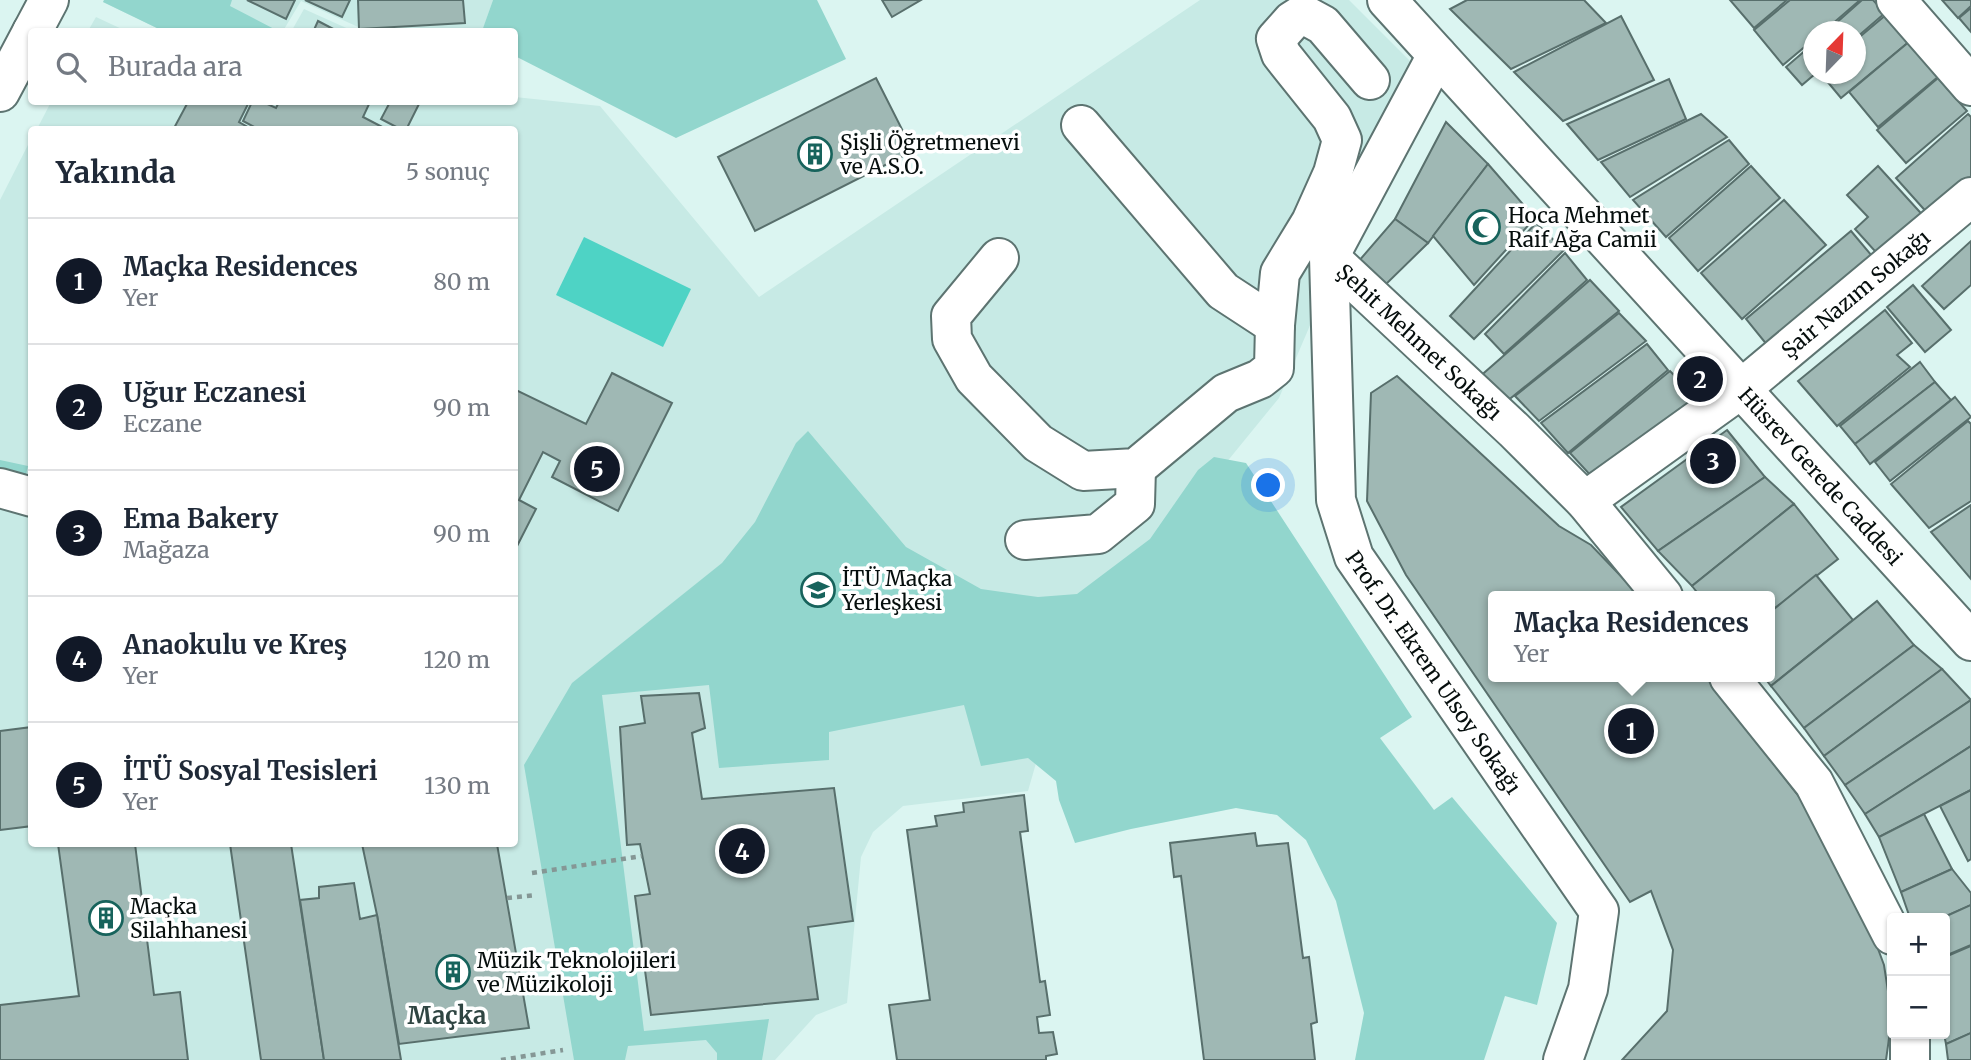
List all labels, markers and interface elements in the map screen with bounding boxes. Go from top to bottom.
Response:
north arrow [1803,21,1866,84]
search box [28,28,518,105]
icon: search [52,48,90,86]
text: Burada ara [108,50,242,83]
place label: Şişli Öğretmenevi ve A.S.O. [839,129,1020,180]
building icon: Şişli Öğretmenevi ve A.S.O. [796,135,834,173]
text: Yakında [56,153,176,191]
text: 5 sonuç [406,157,490,186]
place label: Hoca Mehmet Raif Ağa Camii [1508,202,1657,253]
mosque icon: Hoca Mehmet Raif Ağa Camii [1464,208,1502,246]
street label: Şair Nazım Sokağı [1775,224,1935,363]
text: Maçka Residences [123,250,358,283]
street label: Şehit Mehmet Sokağı [1331,258,1508,426]
text: 1 [74,267,84,296]
text: 80 m [433,267,490,296]
text: Yer [123,283,158,312]
pin: 2 [1677,353,1723,405]
text: Uğur Eczanesi [123,376,307,409]
street label: Hüsrev Gerede Caddesi [1733,381,1909,571]
text: 2 [72,393,86,422]
text: 90 m [433,393,490,422]
text: Eczane [123,409,202,438]
pin: 3 [1690,435,1736,487]
pin: 5 [574,443,620,495]
your location [1251,468,1285,502]
text: Ema Bakery [123,502,278,535]
text: 3 [72,519,86,548]
text: 90 m [433,519,490,548]
text: Mağaza [123,535,210,564]
street label: Prof. Dr. Ekrem Ulsoy Sokağı [1340,545,1527,799]
place label: İTÜ Maçka Yerleşkesi [841,565,952,616]
school or university icon: İTÜ Maçka Yerleşkesi [799,571,837,609]
popup [1488,591,1775,682]
text: Maçka Residences [1514,606,1749,639]
text: Anaokulu ve Kreş [123,628,347,661]
text: Yer [1514,639,1549,668]
text: 4 [72,645,86,674]
text: 120 m [424,645,490,674]
text: Yer [123,661,158,690]
pin: 1 [1608,705,1654,757]
text: İTÜ Sosyal Tesisleri [123,754,378,787]
text: 5 [72,771,86,800]
text: 130 m [424,771,490,800]
text: Yer [123,787,158,816]
pin: 4 [719,825,765,877]
place label: Maçka Silahhanesi [130,893,248,944]
building icon: Maçka Silahhanesi [87,899,125,937]
map controls [1887,913,1950,1039]
button: + [1887,913,1950,976]
place label: Müzik Teknolojileri ve Müzikoloji [476,947,676,998]
building icon: Müzik Teknolojileri ve Müzikoloji [434,953,472,991]
button: − [1887,976,1950,1039]
district label: Maçka [408,1000,486,1031]

